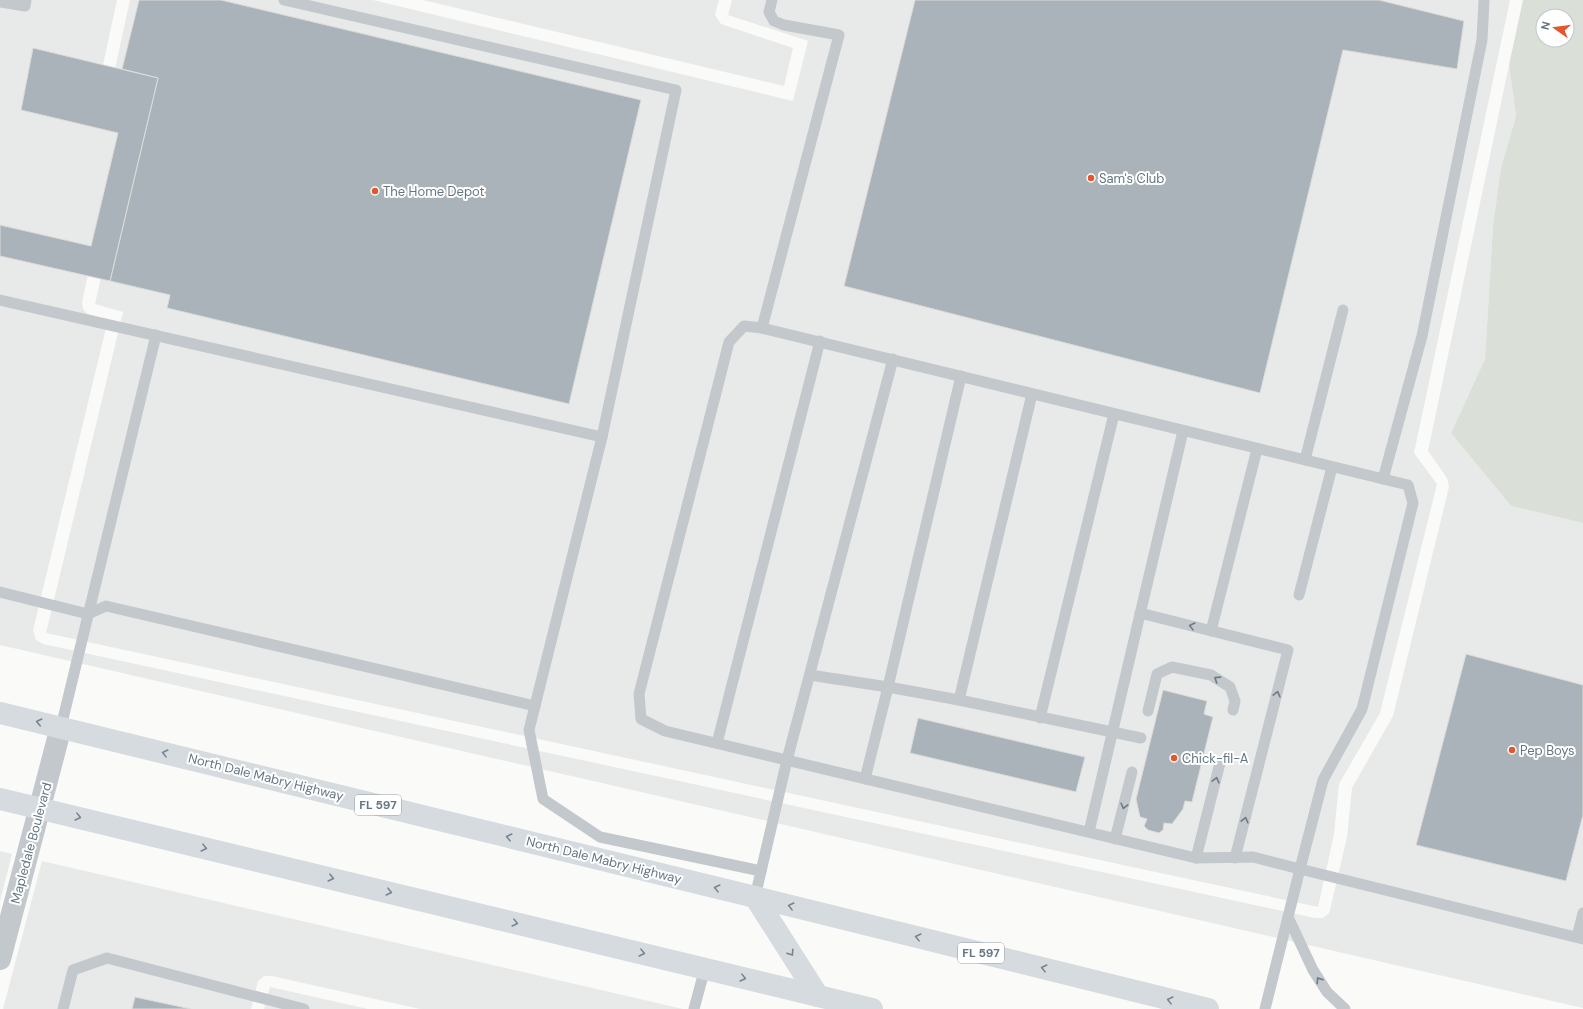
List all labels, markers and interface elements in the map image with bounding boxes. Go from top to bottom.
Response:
north arrow [1535,8,1575,48]
text: N [1538,20,1553,31]
place label: Sam's Club [1099,170,1164,187]
marker: Sam's Club [1086,173,1096,183]
place label: The Home Depot [383,183,485,200]
marker: The Home Depot [370,186,380,196]
one-way arrow [1189,622,1196,631]
one-way arrow [1214,676,1221,684]
one-way arrow [1272,691,1280,697]
one-way arrow [36,719,42,727]
place label: Pep Boys [1520,742,1575,759]
marker: Pep Boys [1507,745,1517,755]
one-way arrow [162,749,168,757]
street label: North Dale Mabry Highway [187,749,345,805]
place label: Chick-fil-A [1182,750,1249,767]
marker: Chick-fil-A [1169,753,1179,763]
one-way arrow [1211,777,1219,783]
street label: Mapledale Boulevard [7,781,55,905]
road number: FL 597 [355,795,401,815]
one-way arrow [1120,803,1128,809]
one-way arrow [75,813,81,821]
one-way arrow [1240,817,1248,823]
street label: North Dale Mabry Highway [525,832,683,888]
one-way arrow [506,833,512,841]
one-way arrow [201,843,207,851]
one-way arrow [327,873,334,882]
one-way arrow [714,884,720,892]
one-way arrow [386,888,392,896]
one-way arrow [788,902,795,911]
one-way arrow [512,918,519,926]
one-way arrow [914,933,921,942]
road number: FL 597 [958,943,1004,963]
one-way arrow [639,949,645,957]
one-way arrow [786,949,794,956]
one-way arrow [1041,965,1047,973]
one-way arrow [740,973,746,981]
one-way arrow [1316,977,1324,984]
one-way arrow [1167,996,1173,1004]

